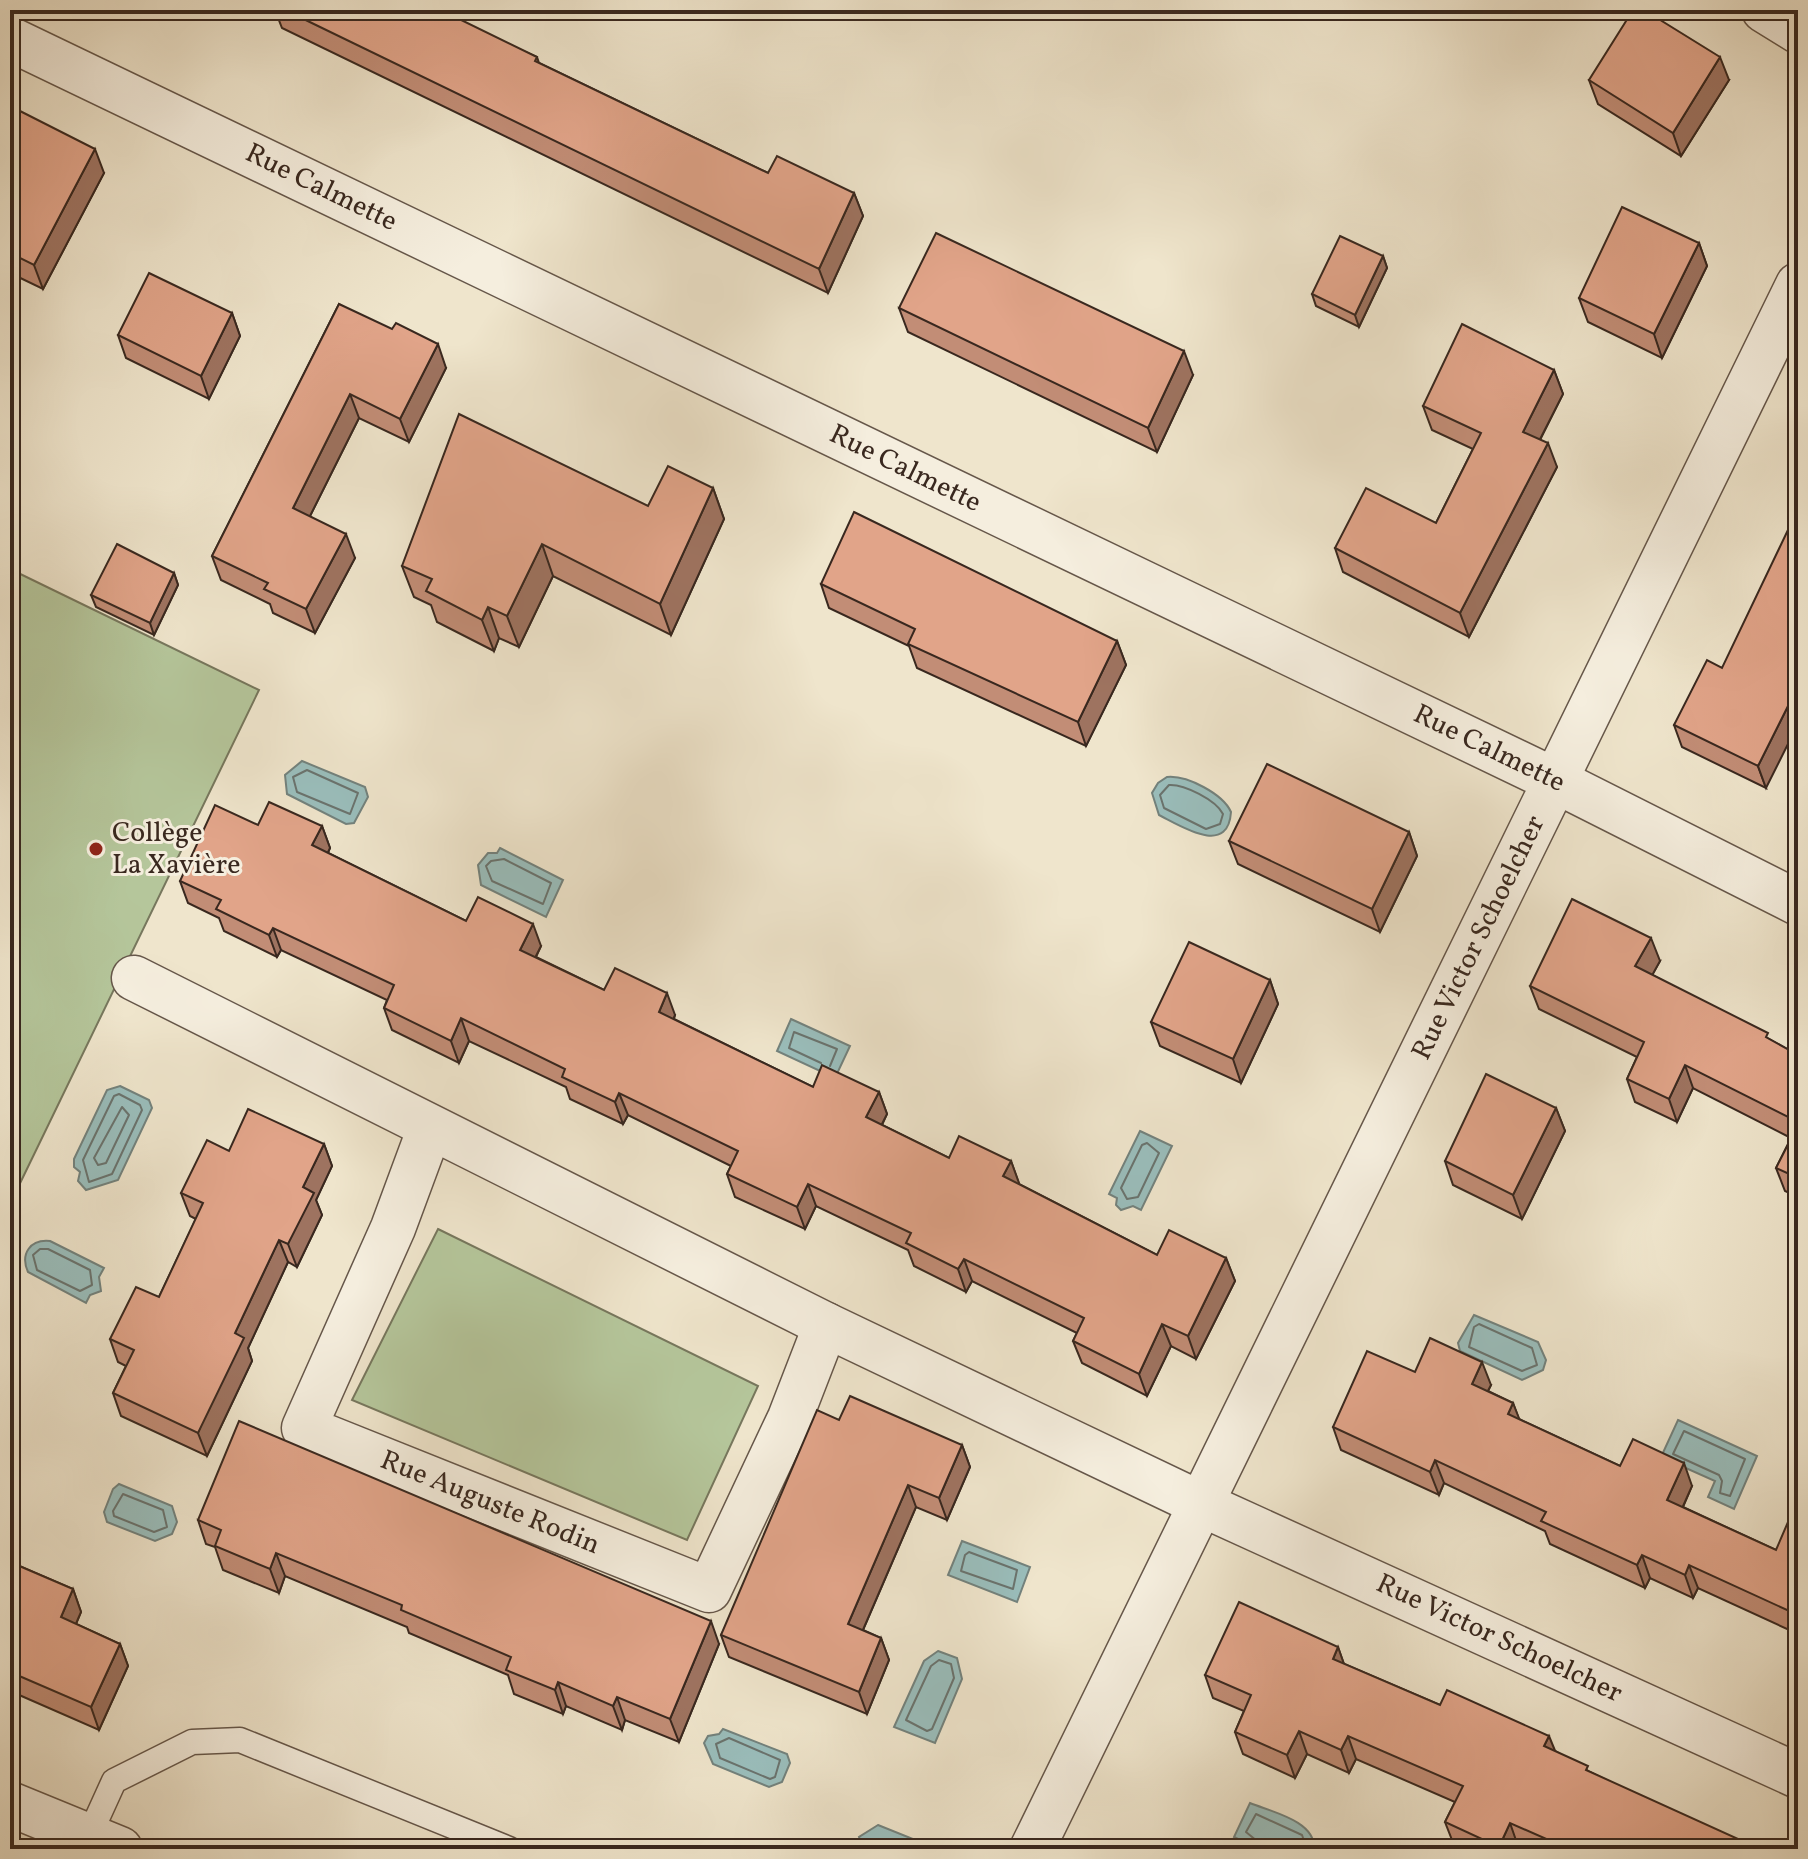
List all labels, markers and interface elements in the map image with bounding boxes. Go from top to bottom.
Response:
street label: Rue Calmette [238,134,404,242]
street label: Rue Calmette [822,415,988,523]
street label: Rue Calmette [1406,695,1572,803]
street label: Rue Victor Schoelcher [1403,809,1555,1067]
place label: Collège La Xavière [112,814,241,885]
marker: Collège La Xavière [87,840,105,858]
street label: Rue Auguste Rodin [374,1441,606,1565]
street label: Rue Victor Schoelcher [1370,1565,1629,1713]

